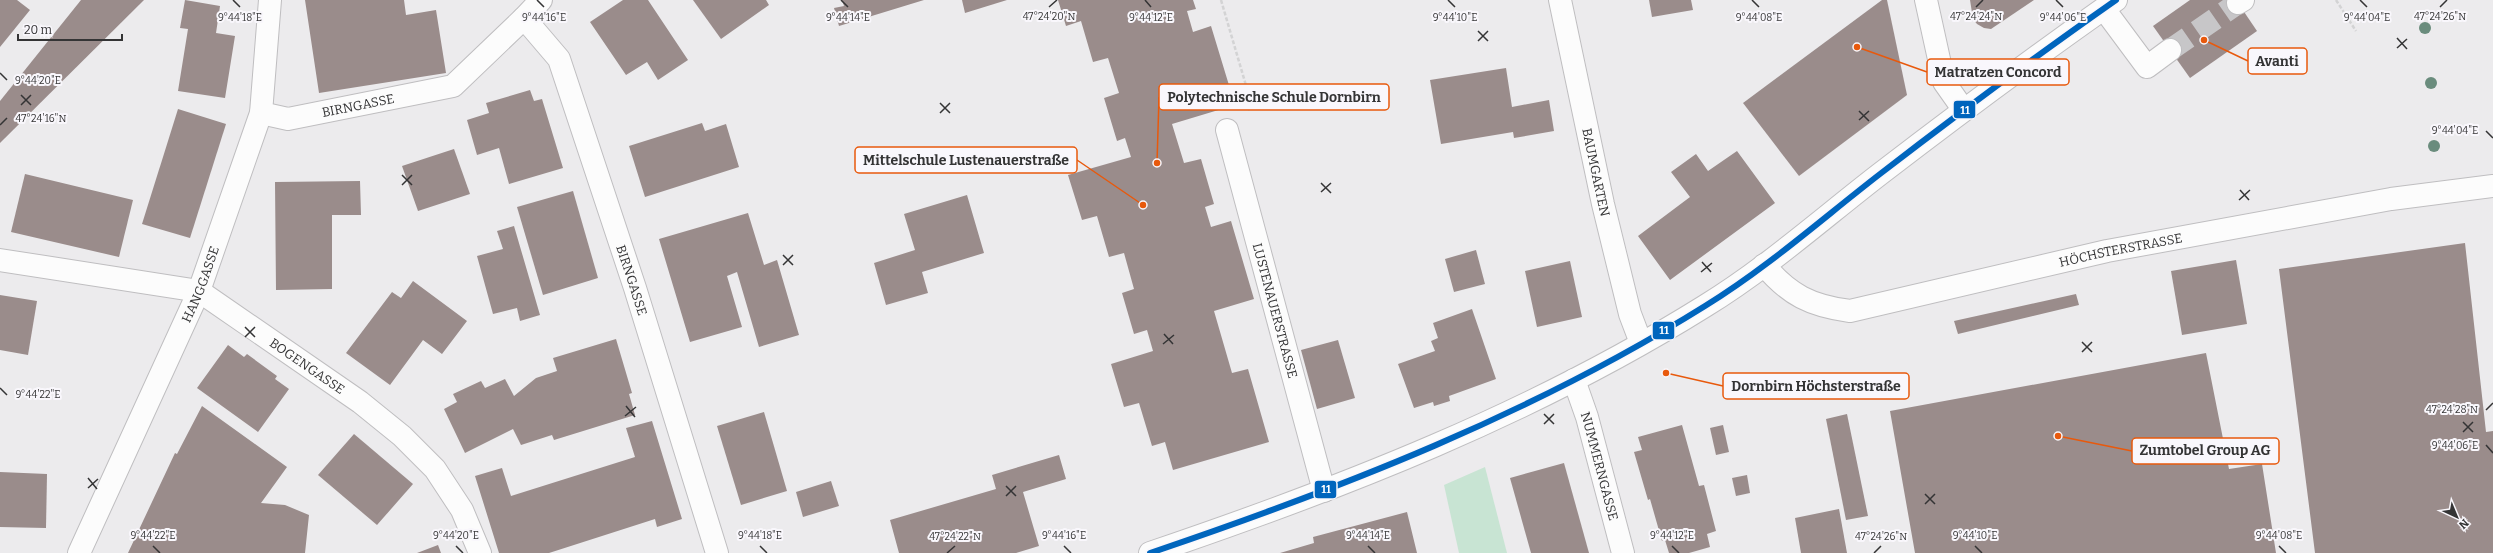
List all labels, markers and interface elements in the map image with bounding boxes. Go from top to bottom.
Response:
text: 47°24'20"N [1023,11,1075,23]
text: 47°24'24"N [1950,11,2002,23]
text: 47°24'26"N [2414,11,2466,23]
text: 9°44'18"E [218,12,262,24]
text: 9°44'16"E [522,12,566,24]
text: 9°44'14"E [826,12,870,24]
text: 9°44'12"E [1129,12,1173,24]
text: 9°44'10"E [1433,12,1477,24]
text: 9°44'08"E [1736,12,1782,24]
text: 9°44'06"E [2040,12,2086,24]
text: 9°44'04"E [2344,12,2390,24]
scale bar [18,16,122,42]
text: 20 m [24,23,53,37]
callout: Avanti [2248,48,2307,74]
text: Avanti [2255,53,2299,70]
callout: Matratzen Concord [1927,59,2069,85]
text: Matratzen Concord [1935,64,2062,81]
text: 9°44'20"E [15,75,61,87]
callout: Polytechnische Schule Dornbirn [1159,84,1389,110]
text: Polytechnische Schule Dornbirn [1167,89,1381,106]
street label: BIRNGASSE [321,90,395,120]
line badge: 11 [1953,100,1976,119]
text: 11 [1960,104,1970,117]
text: 47°24'16"N [16,113,66,125]
text: 9°44'04"E [2432,125,2478,137]
street label: BAUMGARTEN [1580,127,1613,218]
callout: Mittelschule Lustenauerstraße [855,147,1077,173]
text: Mittelschule Lustenauerstraße [863,152,1069,169]
street label: HÖCHSTERSTRASSE [2058,230,2183,269]
street label: LUSTENAUERSTRASSE [1250,241,1301,380]
street label: BIRNGASSE [614,243,651,317]
street label: HANGGASSE [178,244,222,325]
line badge: 11 [1652,321,1675,340]
text: 11 [1659,324,1669,337]
street label: BOGENGASSE [267,335,348,397]
callout: Dornbirn Höchsterstraße [1723,373,1909,399]
text: Dornbirn Höchsterstraße [1731,378,1901,395]
text: 9°44'22"E [15,389,61,401]
text: 47°24'28"N [2426,404,2478,416]
street label: NUMMERNGASSE [1578,410,1622,522]
callout: Zumtobel Group AG [2132,438,2279,464]
text: 9°44'06"E [2432,440,2478,452]
text: Zumtobel Group AG [2140,442,2270,459]
line badge: 11 [1314,480,1337,499]
text: 11 [1321,483,1331,496]
north arrow [2437,497,2477,537]
text: N [2456,516,2471,532]
text: 9°44'22"E [130,530,176,542]
text: 9°44'20"E [433,530,479,542]
text: 9°44'18"E [738,530,782,542]
text: 9°44'16"E [1042,530,1086,542]
text: 9°44'14"E [1346,530,1390,542]
text: 9°44'12"E [1650,530,1694,542]
text: 9°44'10"E [1953,530,1997,542]
text: 9°44'08"E [2256,530,2302,542]
text: 47°24'22"N [929,531,981,543]
text: 47°24'26"N [1855,531,1907,543]

